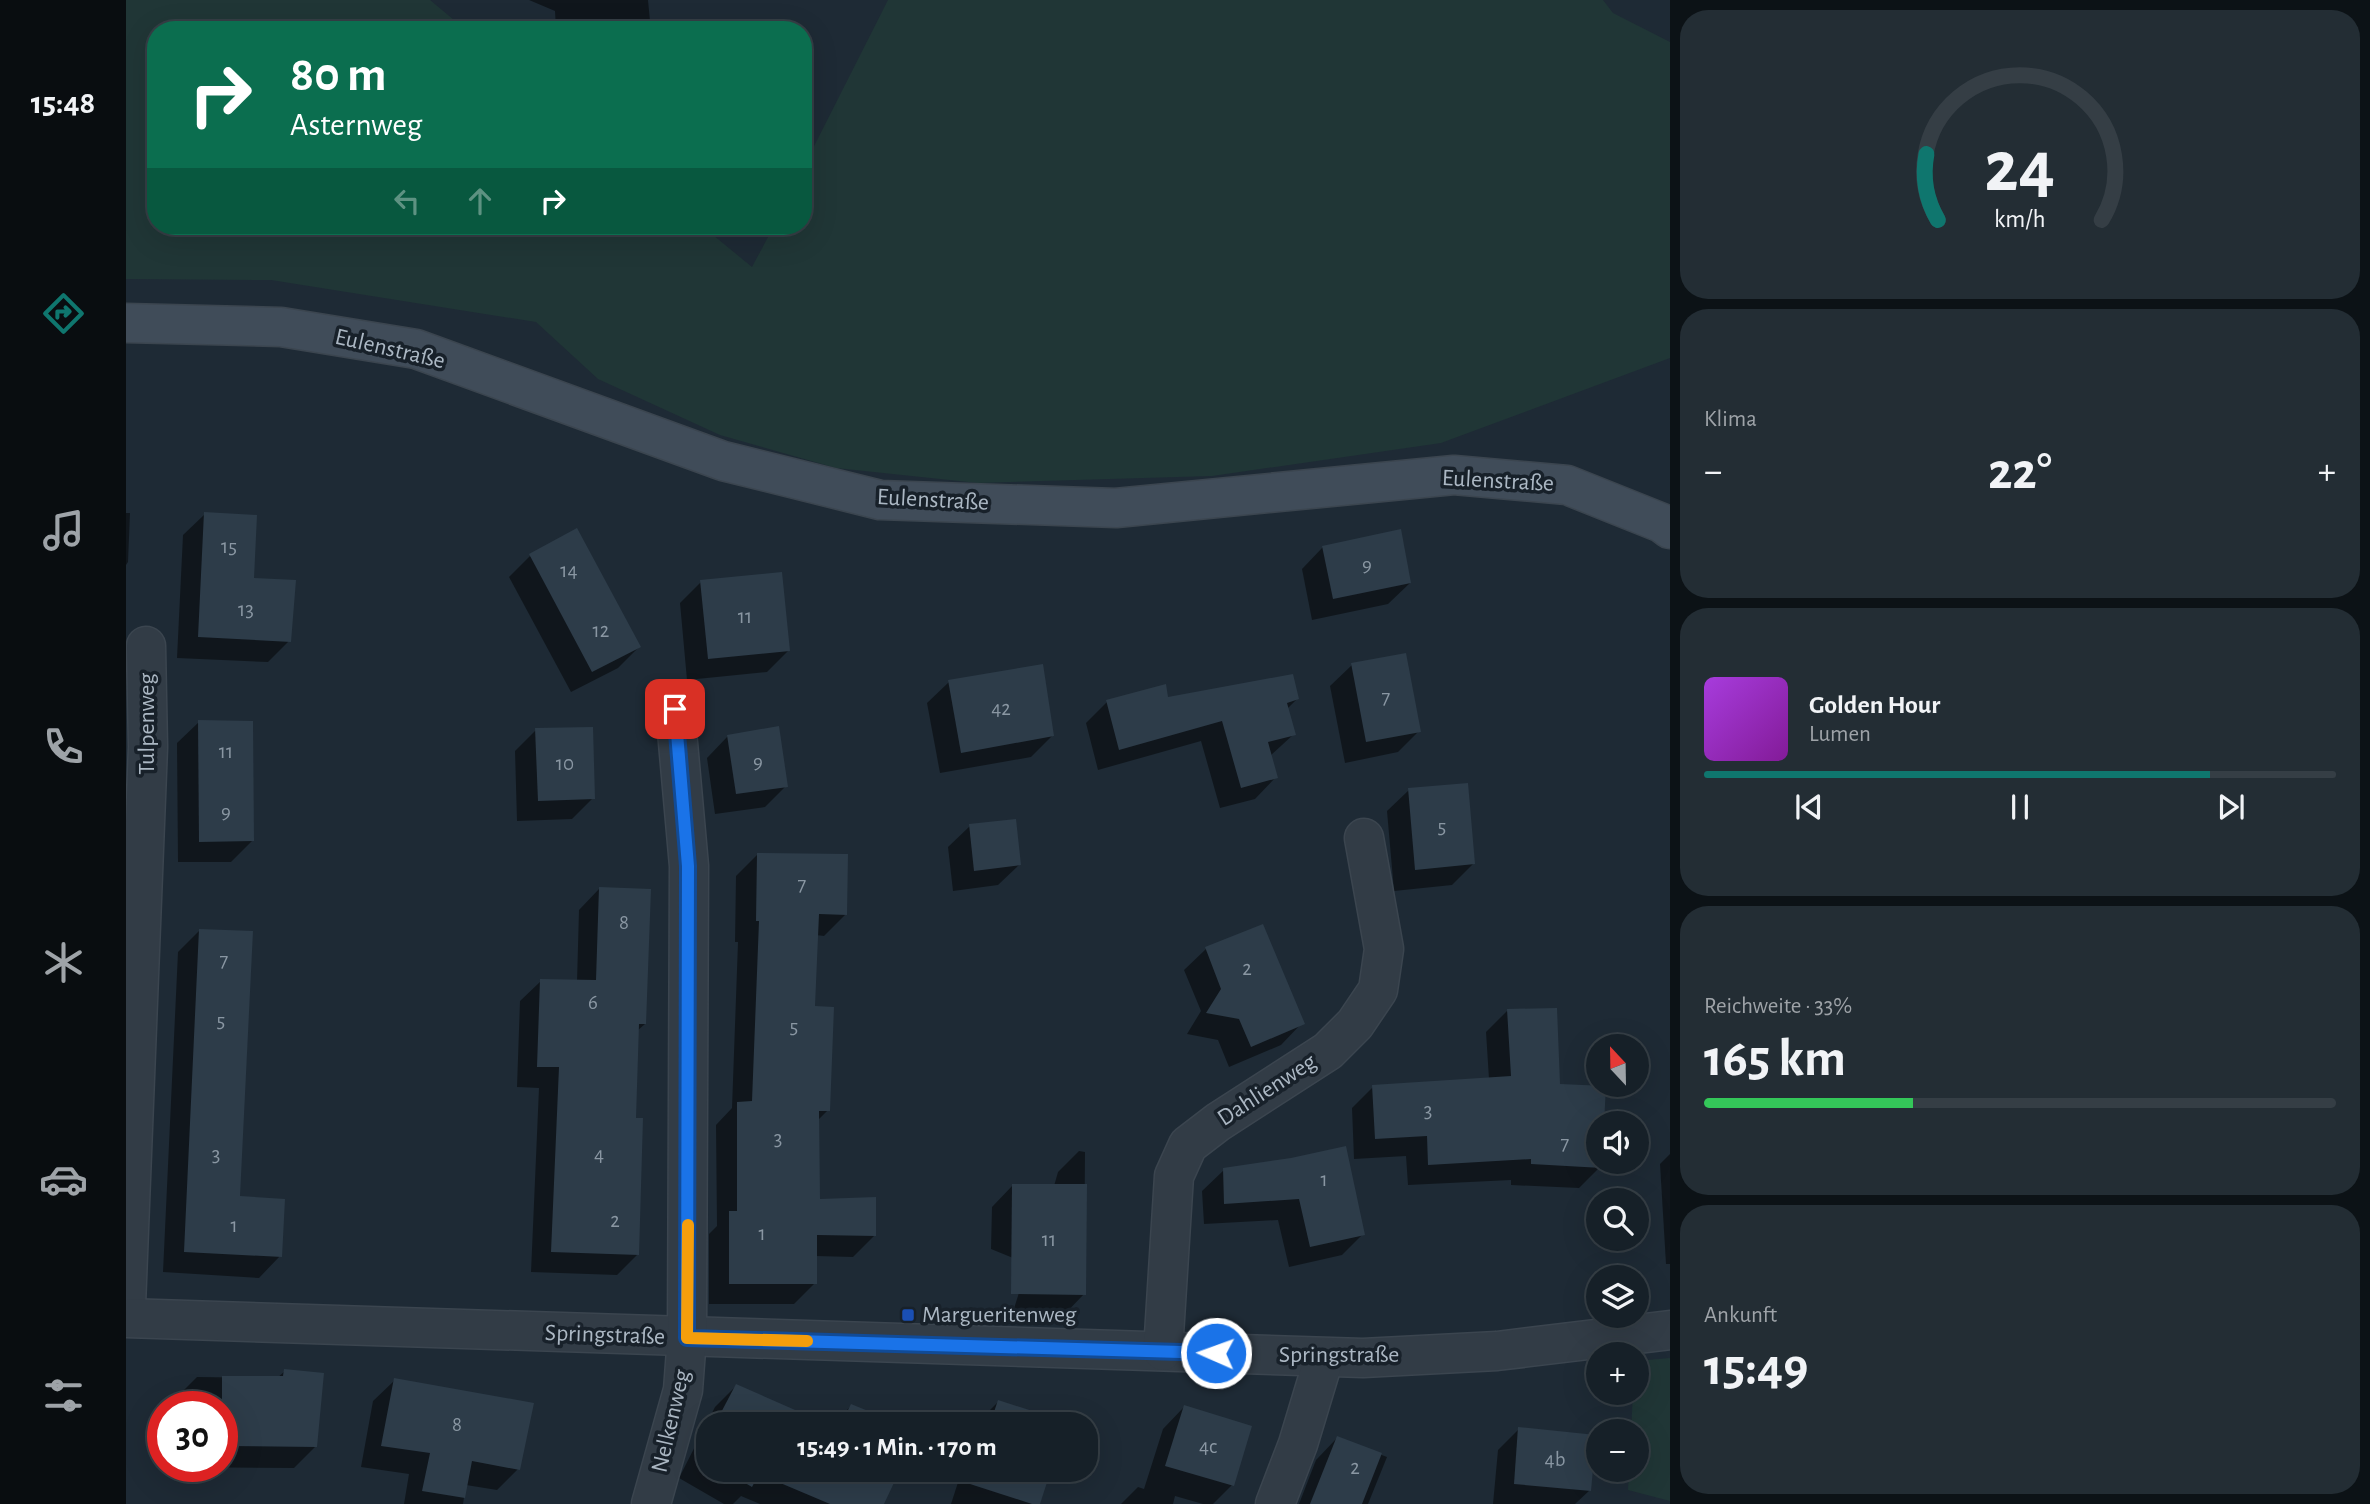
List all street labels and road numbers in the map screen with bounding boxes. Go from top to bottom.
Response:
street label: Eulenstraße [333,325,447,373]
street label: Eulenstraße [1441,466,1555,496]
street label: Eulenstraße [876,485,990,515]
street label: Tulpenweg [135,673,159,775]
street label: Dahlienweg [1213,1049,1321,1131]
street label: Springstraße [544,1321,666,1349]
street label: Springstraße [1279,1343,1399,1367]
street label: Nelkenweg [648,1367,695,1475]

